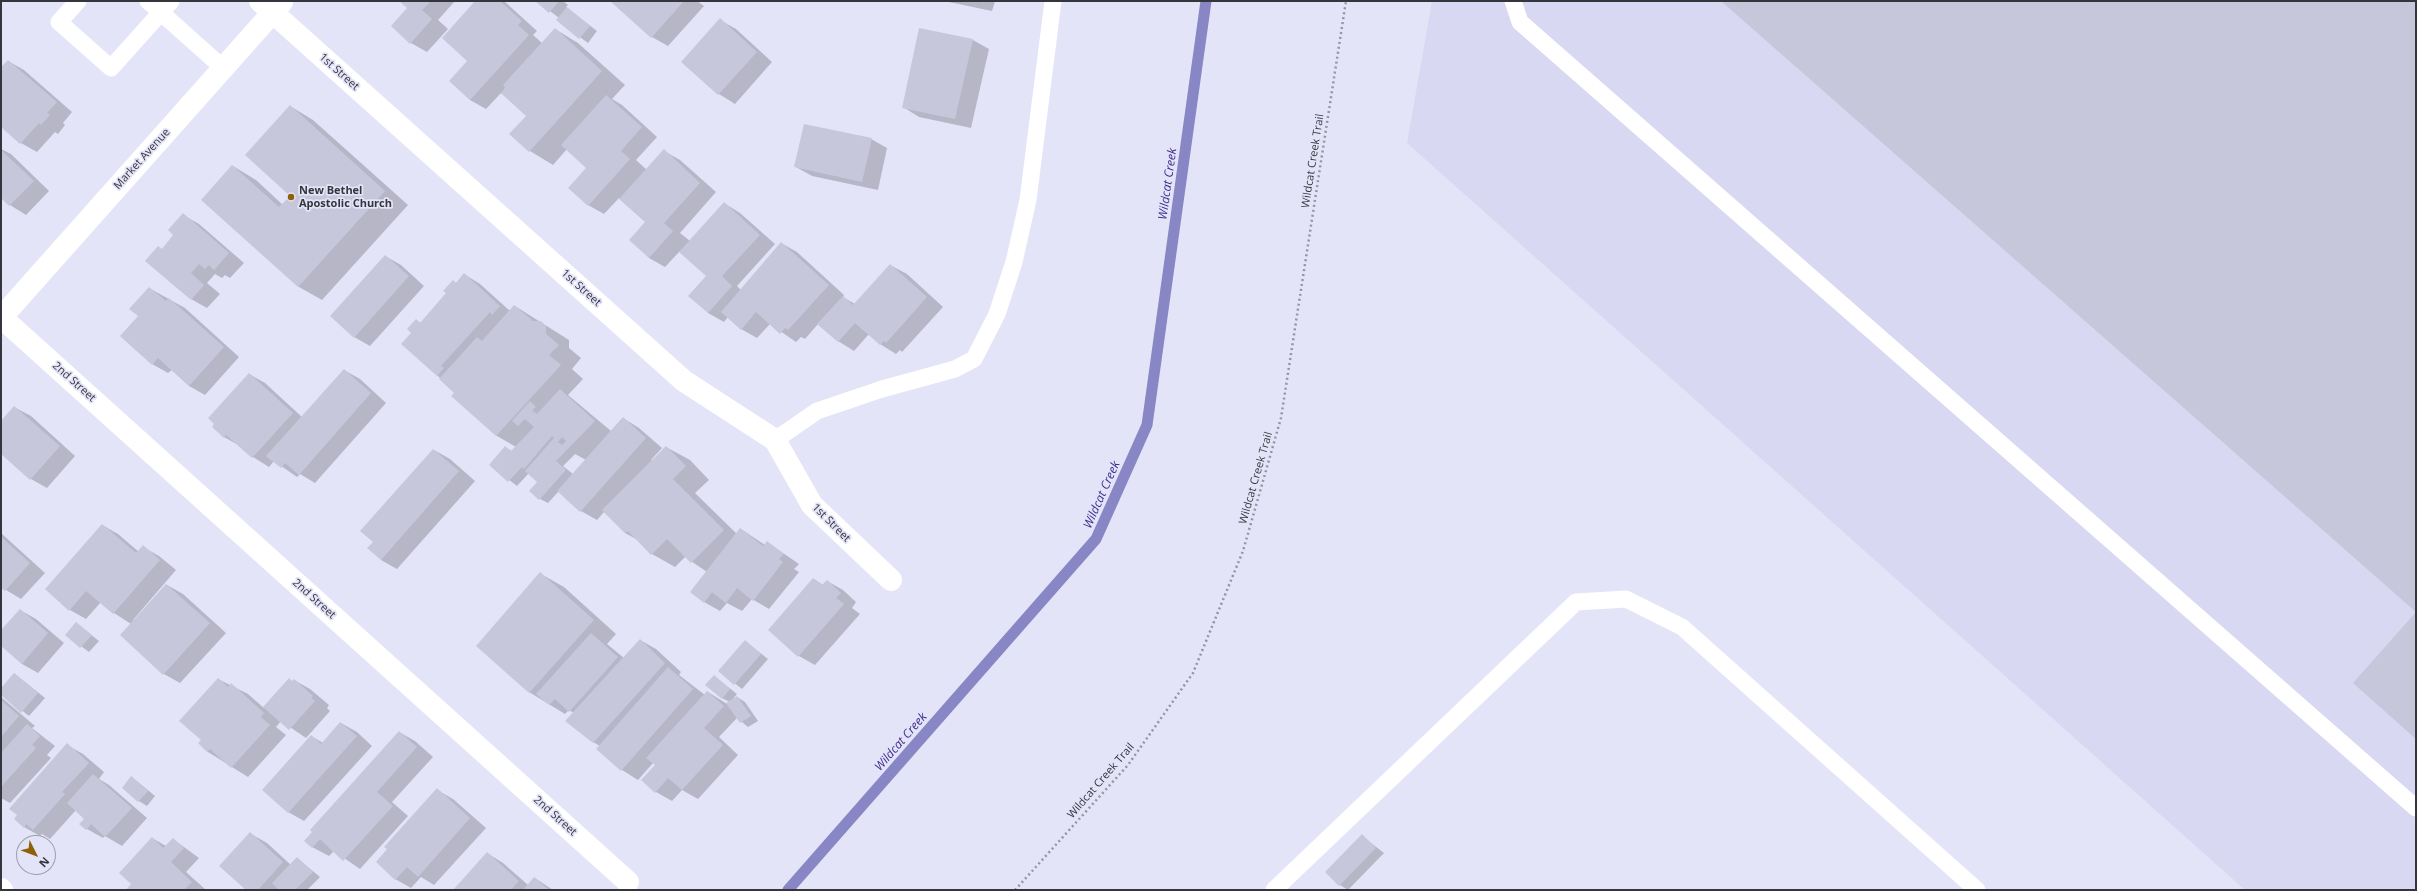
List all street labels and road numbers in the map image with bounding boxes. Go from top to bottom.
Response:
street label: 1st Street [316,51,362,93]
street label: Wildcat Creek Trail [1299,113,1327,209]
street label: Market Avenue [111,126,173,192]
street label: 1st Street [558,267,604,309]
street label: 2nd Street [50,359,98,405]
street label: Wildcat Creek Trail [1237,430,1275,526]
street label: 1st Street [809,501,853,545]
street label: 2nd Street [290,576,338,622]
street label: Wildcat Creek Trail [1065,741,1137,821]
street label: 2nd Street [531,793,579,839]

